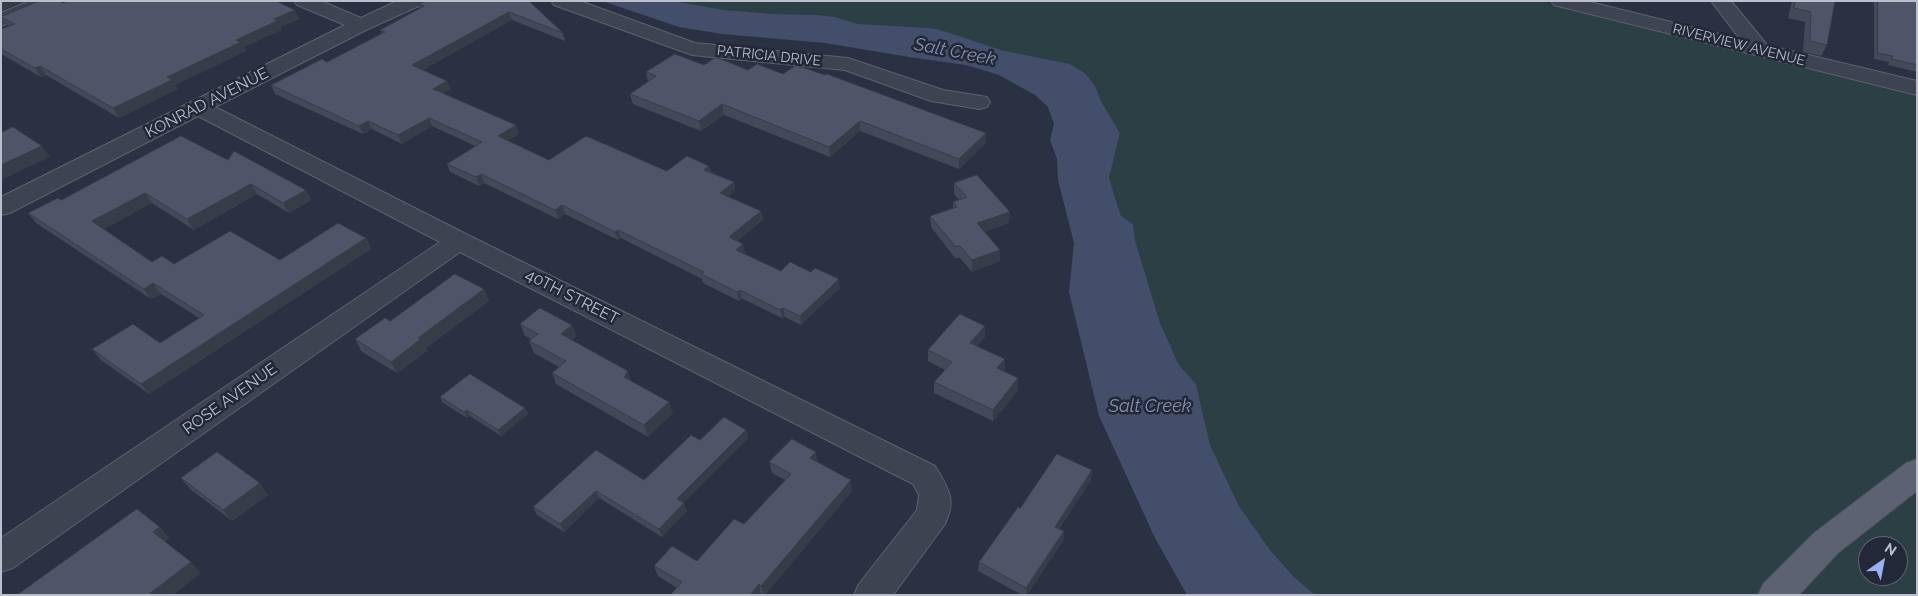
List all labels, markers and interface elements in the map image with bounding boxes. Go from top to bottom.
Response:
street label: RIVERVIEW AVENUE [1671,20,1807,70]
water label: Salt Creek [912,33,998,71]
street label: PATRICIA DRIVE [716,42,822,70]
street label: KONRAD AVENUE [142,64,272,142]
street label: 40TH STREET [522,265,622,329]
street label: ROSE AVENUE [179,359,281,439]
water label: Salt Creek [1109,396,1191,418]
north arrow [1858,536,1908,586]
text: N [1882,540,1899,559]

